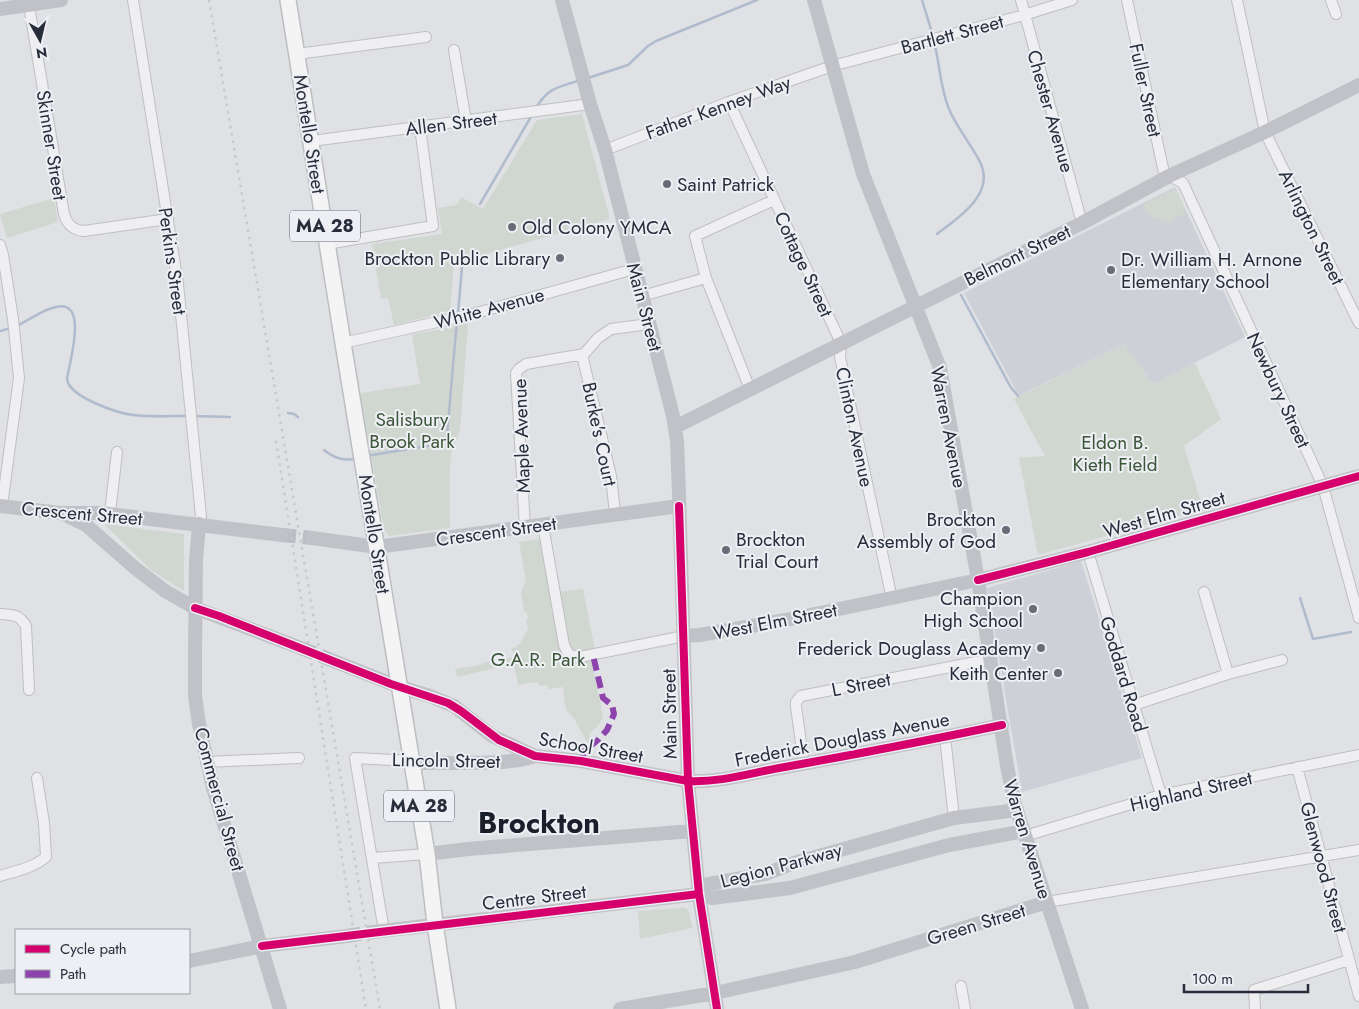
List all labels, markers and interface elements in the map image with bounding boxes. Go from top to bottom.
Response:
street label: Bartlett Street [898,8,1007,61]
north arrow [15,15,65,65]
street label: Fuller Street [1122,41,1169,140]
text: N [35,42,49,64]
street label: Chester Avenue [1020,47,1081,176]
street label: Father Kenney Way [642,69,795,146]
street label: Montello Street [287,73,332,196]
street label: Skinner Street [29,88,74,202]
street label: Allen Street [404,104,499,143]
street label: Arlington Street [1272,165,1351,290]
place label: Saint Patrick [677,171,775,198]
marker: Saint Patrick [661,178,673,190]
street label: Perkins Street [152,206,193,317]
street label: Cottage Street [767,207,840,322]
road number: MA 28 [290,210,360,242]
place label: Old Colony YMCA [522,214,672,241]
street label: Belmont Street [959,218,1075,293]
marker: Old Colony YMCA [506,221,518,233]
place label: Brockton Public Library [364,245,551,272]
place label: Dr. William H. Arnone Elementary School [1121,246,1302,295]
marker: Brockton Public Library [554,252,566,264]
street label: Main Street [620,260,669,355]
marker: Dr. William H. Arnone Elementary School [1105,264,1117,276]
street label: White Avenue [431,281,547,336]
street label: Newbury Street [1240,328,1317,453]
street label: Warren Avenue [923,364,974,490]
street label: Clinton Avenue [829,365,880,490]
street label: Maple Avenue [506,378,537,494]
street label: Burke's Court [575,380,624,489]
park label: Salisbury Brook Park [369,406,455,455]
park label: Eldon B. Kieth Field [1072,429,1158,478]
street label: Montello Street [352,473,397,596]
street label: West Elm Street [1100,484,1229,545]
street label: Crescent Street [20,495,144,532]
place label: Brockton Assembly of God [857,506,996,555]
street label: Crescent Street [434,510,558,553]
marker: Brockton Assembly of God [1000,524,1012,536]
place label: Brockton Trial Court [736,526,819,575]
marker: Brockton Trial Court [720,544,732,556]
place label: Champion High School [923,585,1023,634]
street label: West Elm Street [711,596,840,647]
marker: Champion High School [1027,603,1039,615]
street label: Goddard Road [1093,613,1154,735]
place label: Frederick Douglass Academy [798,635,1032,662]
marker: Frederick Douglass Academy [1035,642,1047,654]
park label: G.A.R. Park [491,646,586,673]
place label: Keith Center [949,660,1048,687]
street label: L Street [829,665,893,703]
marker: Keith Center [1052,667,1064,679]
street label: Main Street [655,668,684,759]
street label: Frederick Douglass Avenue [732,705,952,774]
street label: Commercial Street [187,724,252,874]
street label: School Street [537,725,646,770]
street label: Lincoln Street [392,746,501,775]
street label: Highland Street [1127,764,1255,819]
street label: Warren Avenue [997,776,1059,902]
road number: MA 28 [384,790,454,821]
street label: Glenwood Street [1293,799,1354,936]
district label: Brockton [478,802,600,844]
street label: Legion Parkway [717,836,845,895]
street label: Centre Street [481,878,588,917]
street label: Green Street [924,897,1029,952]
legend [15,929,190,994]
text: Cycle path [60,938,127,960]
scale bar [1184,962,1308,994]
text: Path [60,963,86,985]
text: 100 m [1192,968,1233,990]

